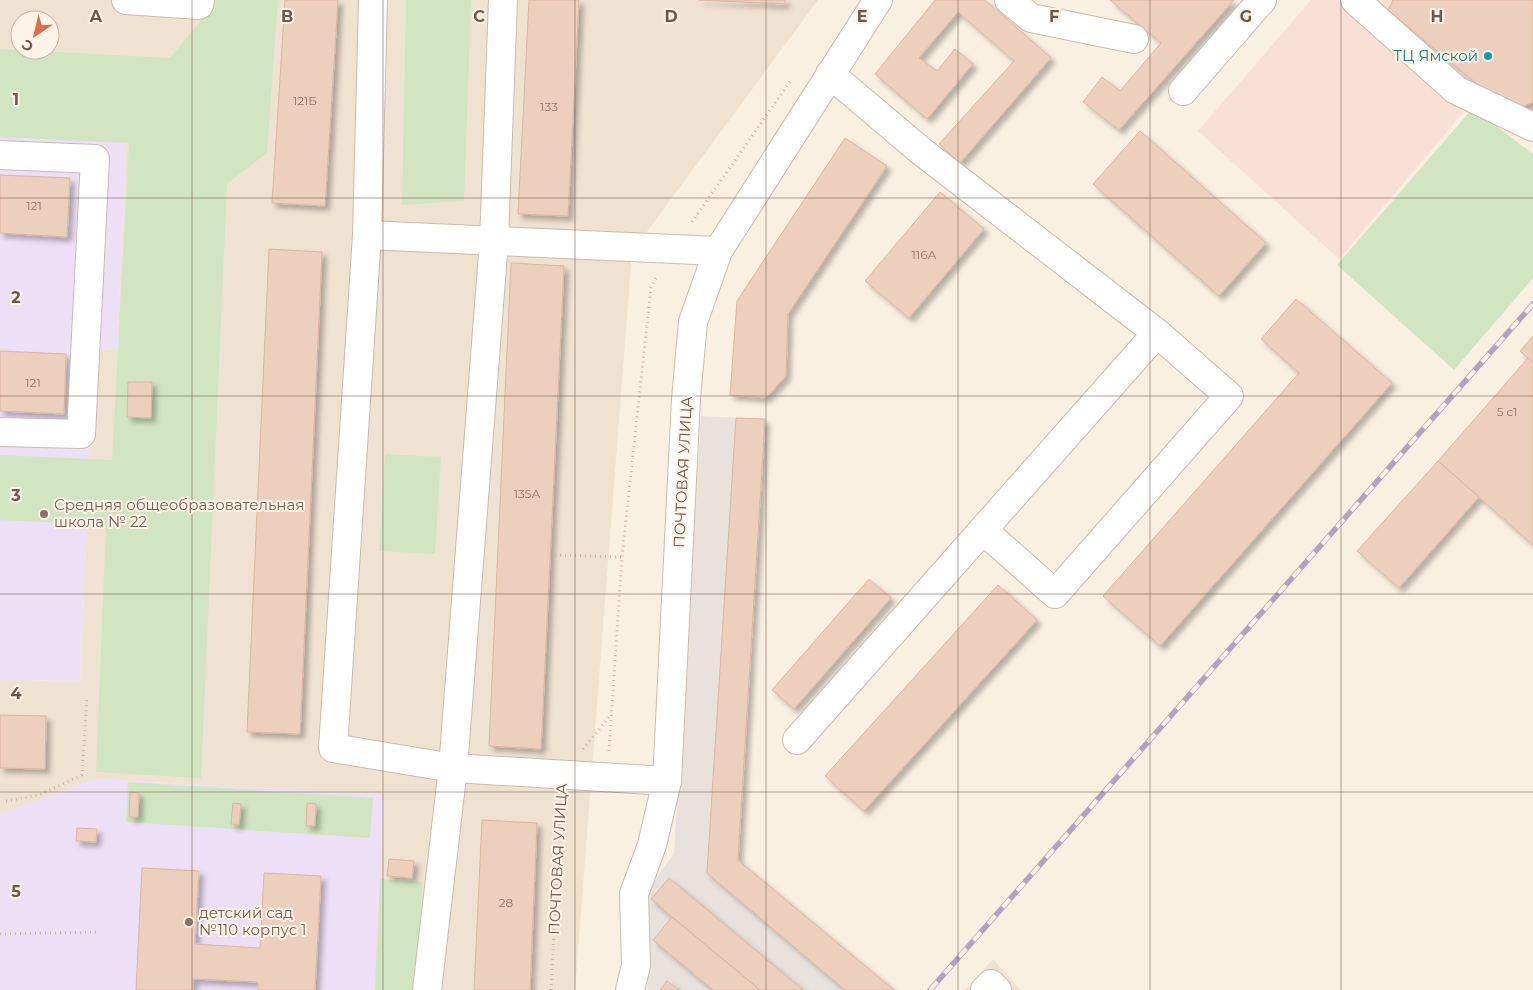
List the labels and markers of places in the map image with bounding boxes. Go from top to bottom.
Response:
place label: ТЦ Ямской [1393,46,1478,65]
marker: ТЦ Ямской [1482,50,1494,62]
place label: Средняя общеобразовательная школа № 22 [54,495,304,531]
marker: Средняя общеобразовательная школа № 22 [38,508,50,520]
place label: детский сад №110 корпус 1 [199,903,306,939]
marker: детский сад №110 корпус 1 [183,916,195,928]

